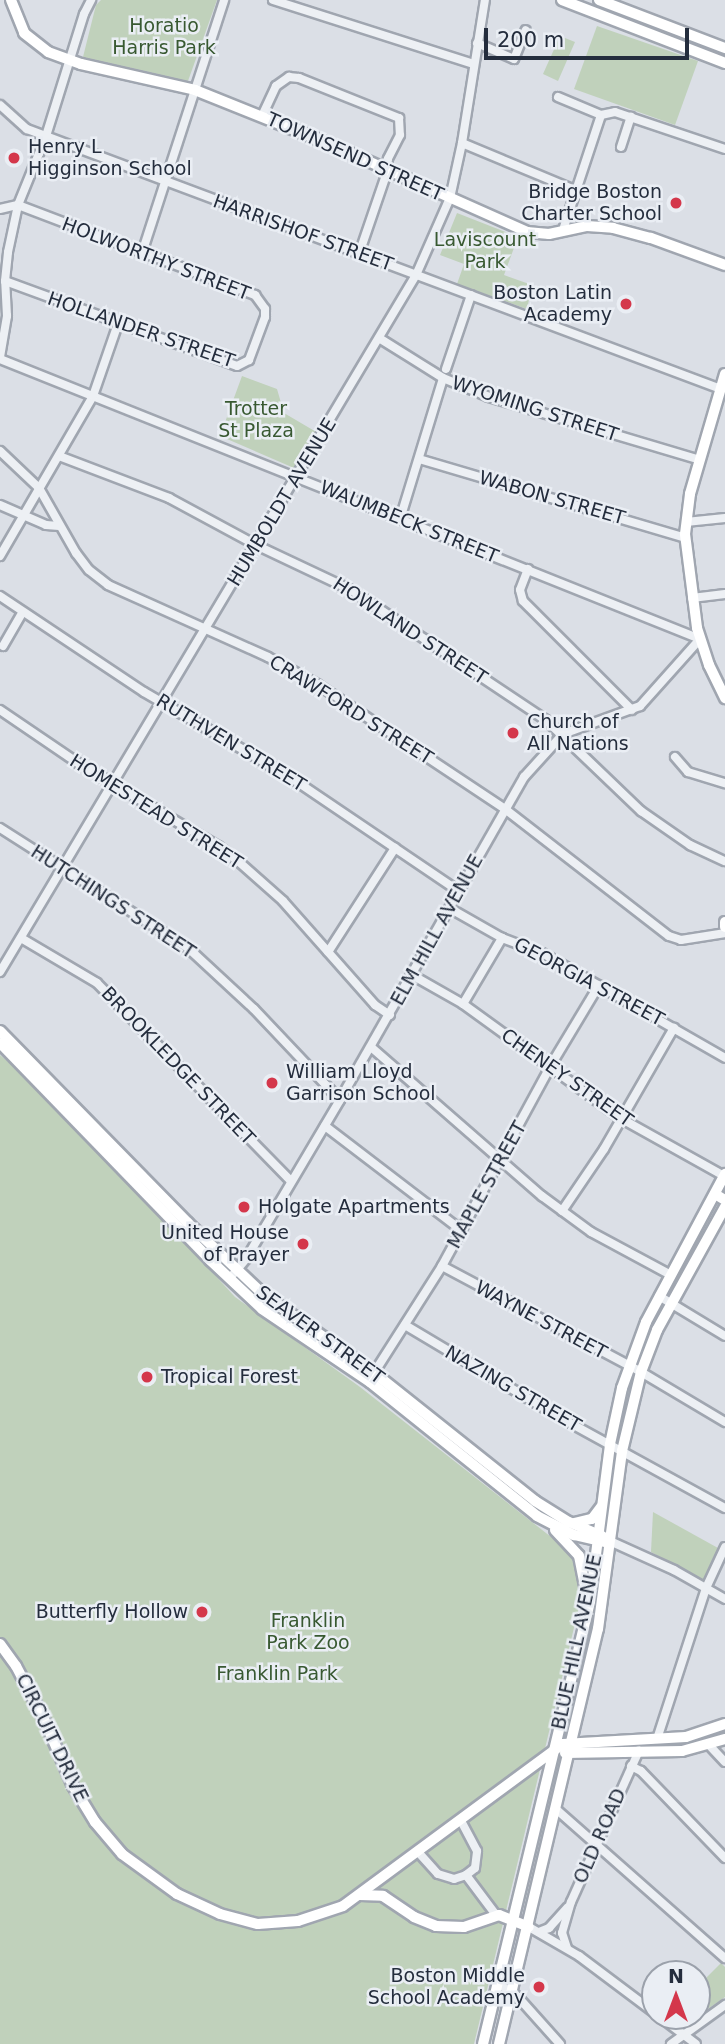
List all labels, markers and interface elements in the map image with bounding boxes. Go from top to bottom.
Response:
scale bar [487,14,692,58]
park label: Horatio Harris Park [112,15,216,59]
text: 200 m [497,28,564,52]
street label: TOWNSEND STREET [263,108,447,206]
place label: Henry L Higginson School [28,136,192,180]
marker: Henry L Higginson School [6,150,22,166]
place label: Bridge Boston Charter School [521,181,662,225]
street label: HARRISHOF STREET [210,190,396,276]
marker: Bridge Boston Charter School [668,195,684,211]
street label: HOLWORTHY STREET [59,213,253,305]
park label: Laviscount Park [434,229,536,273]
place label: Boston Latin Academy [493,282,612,326]
street label: HOLLANDER STREET [44,287,238,373]
marker: Boston Latin Academy [618,296,634,312]
street label: WYOMING STREET [449,371,621,447]
park label: Trotter St Plaza [218,398,294,442]
street label: HUMBOLDT AVENUE [223,414,341,590]
street label: WABON STREET [476,466,628,530]
street label: WAUMBECK STREET [316,476,502,568]
street label: HOWLAND STREET [329,573,491,689]
street label: CRAWFORD STREET [265,650,437,770]
street label: RUTHVEN STREET [152,689,310,797]
place label: Church of All Nations [527,711,629,755]
marker: Church of All Nations [505,725,521,741]
street label: HOMESTEAD STREET [65,749,247,875]
street label: HUTCHINGS STREET [27,840,199,964]
street label: ELM HILL AVENUE [386,851,488,1009]
street label: GEORGIA STREET [510,933,668,1031]
street label: BROOKLEDGE STREET [96,982,260,1150]
street label: CHENEY STREET [497,1024,637,1132]
place label: William Lloyd Garrison School [286,1061,436,1105]
marker: William Lloyd Garrison School [264,1075,280,1091]
street label: MAPLE STREET [443,1117,531,1253]
place label: Holgate Apartments [258,1196,450,1218]
marker: Holgate Apartments [236,1199,252,1215]
place label: United House of Prayer [161,1222,289,1266]
marker: United House of Prayer [295,1236,311,1252]
street label: WAYNE STREET [471,1276,611,1364]
street label: SEAVER STREET [252,1281,388,1389]
street label: NAZING STREET [441,1341,585,1437]
place label: Tropical Forest [161,1366,298,1388]
marker: Tropical Forest [139,1369,155,1385]
street label: BLUE HILL AVENUE [547,1552,607,1732]
place label: Butterfly Hollow [36,1601,188,1623]
marker: Butterfly Hollow [194,1604,210,1620]
park label: Franklin Park Zoo [266,1610,350,1654]
park label: Franklin Park [216,1663,338,1685]
street label: CIRCUIT DRIVE [11,1670,93,1806]
street label: OLD ROAD [569,1785,631,1887]
north arrow [641,1960,711,2030]
place label: Boston Middle School Academy [368,1965,525,2009]
text: N [668,1965,684,1987]
marker: Boston Middle School Academy [531,1979,547,1995]

